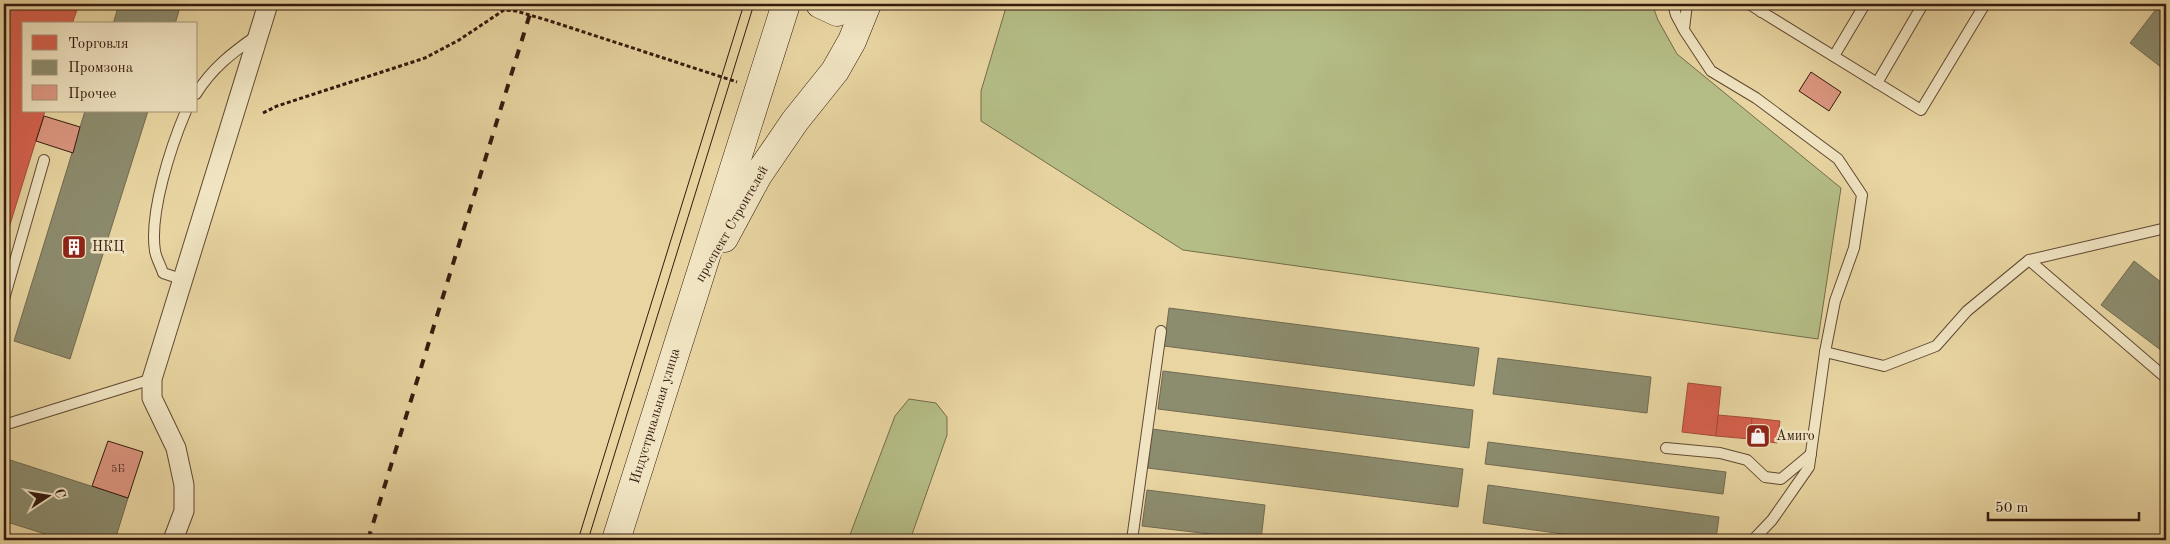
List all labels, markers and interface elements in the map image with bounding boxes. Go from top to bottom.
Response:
legend [22,22,198,112]
text: Торговля [68,37,129,52]
text: Промзона [68,61,134,76]
text: Прочее [68,87,116,102]
street label: проспект Строителей [693,164,771,284]
building icon: НКЦ [61,234,87,260]
place label: НКЦ [92,240,124,254]
street label: Индустриальная улица [628,346,682,485]
shop icon: Амиго [1745,423,1771,449]
place label: Амиго [1776,429,1815,443]
house number: 5Б [111,464,125,475]
north arrow [22,472,72,522]
text: С [52,488,68,499]
scale bar [1988,489,2139,521]
text: 50 m [1995,501,2029,516]

